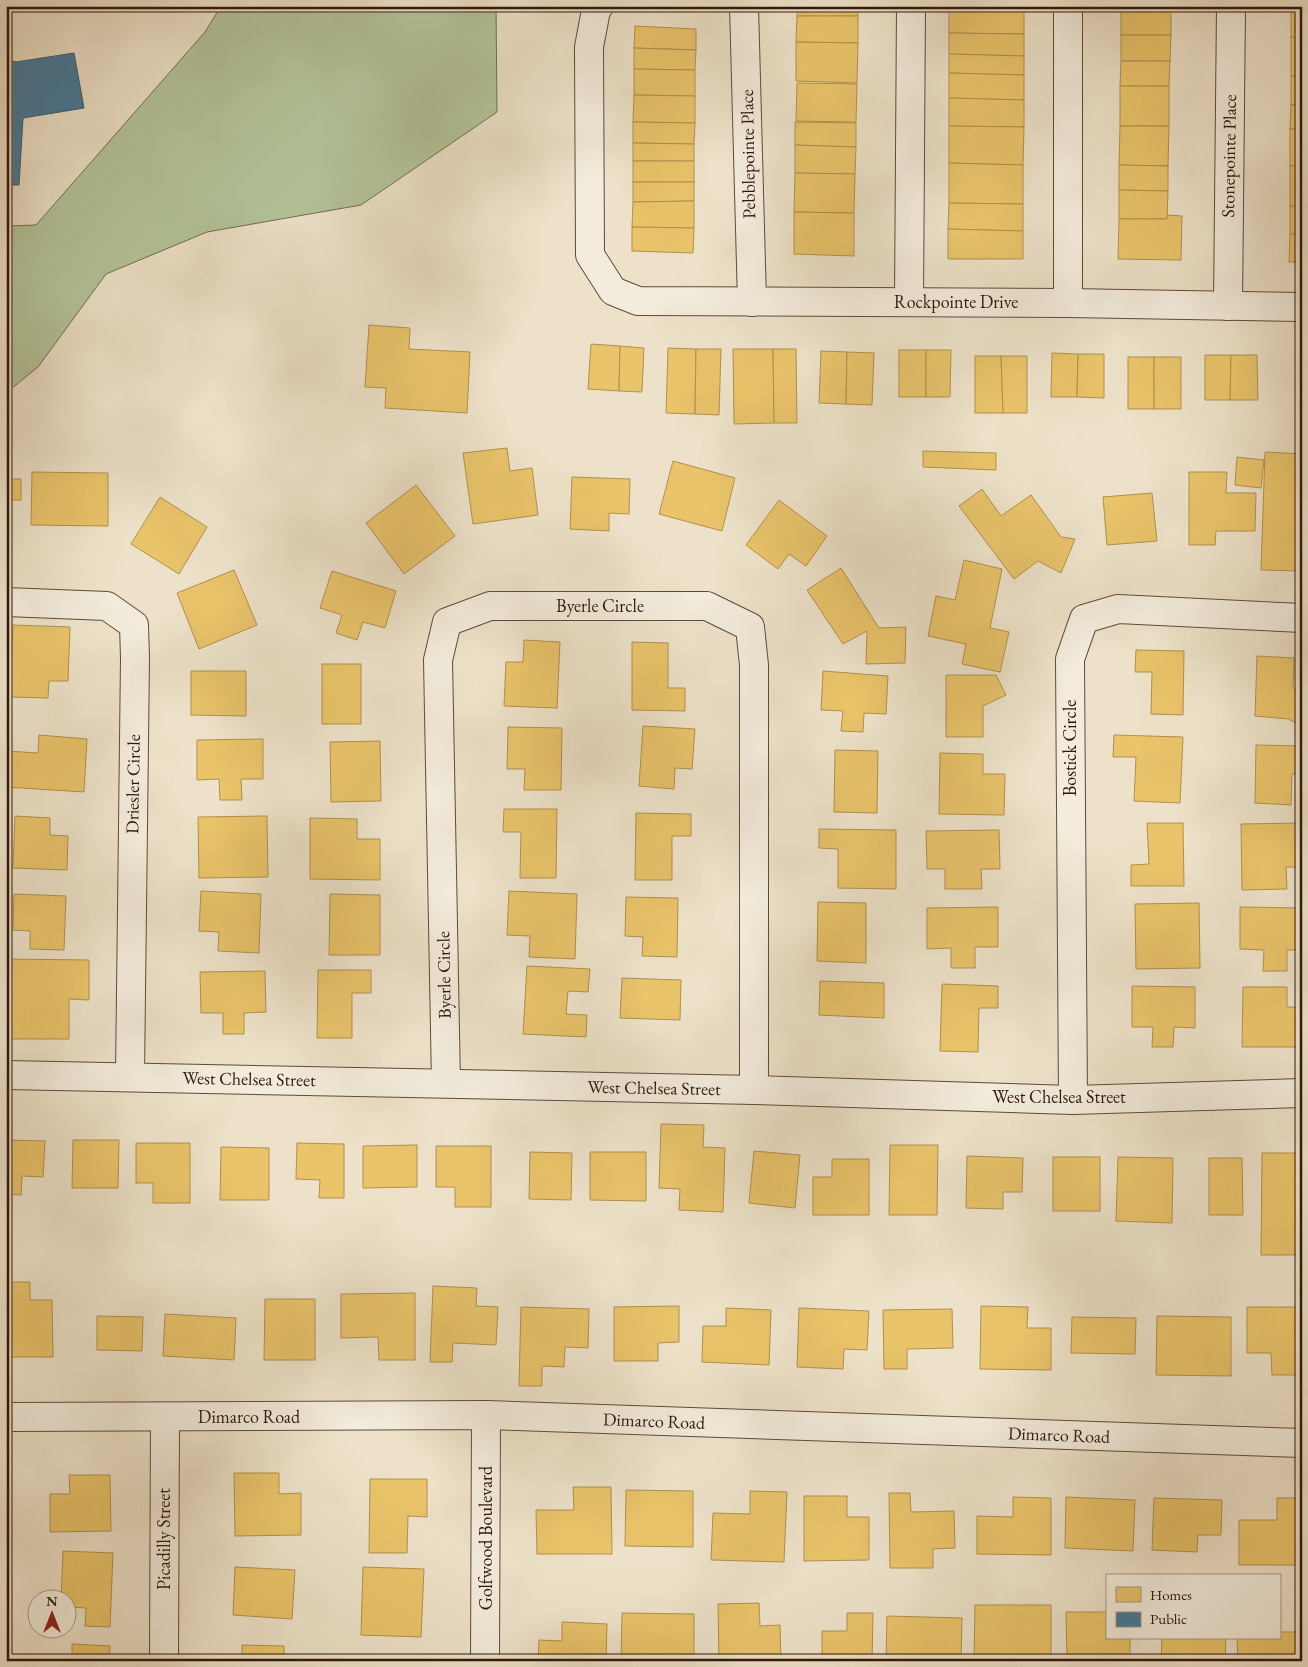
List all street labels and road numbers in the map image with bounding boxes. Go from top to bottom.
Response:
street label: Pebblepointe Place [735,89,760,219]
street label: Stonepointe Place [1216,94,1241,218]
street label: Rockpointe Drive [894,290,1018,313]
street label: Byerle Circle [556,594,644,617]
street label: Bostick Circle [1058,700,1081,796]
street label: Driesler Circle [120,734,145,834]
street label: Byerle Circle [431,931,456,1019]
street label: West Chelsea Street [182,1066,316,1091]
street label: West Chelsea Street [587,1075,721,1100]
street label: West Chelsea Street [992,1085,1126,1108]
street label: Dimarco Road [198,1405,301,1428]
street label: Dimarco Road [602,1407,706,1434]
street label: Dimarco Road [1007,1421,1111,1448]
street label: Golfwood Boulevard [474,1465,497,1610]
street label: Picadilly Street [152,1488,175,1590]

